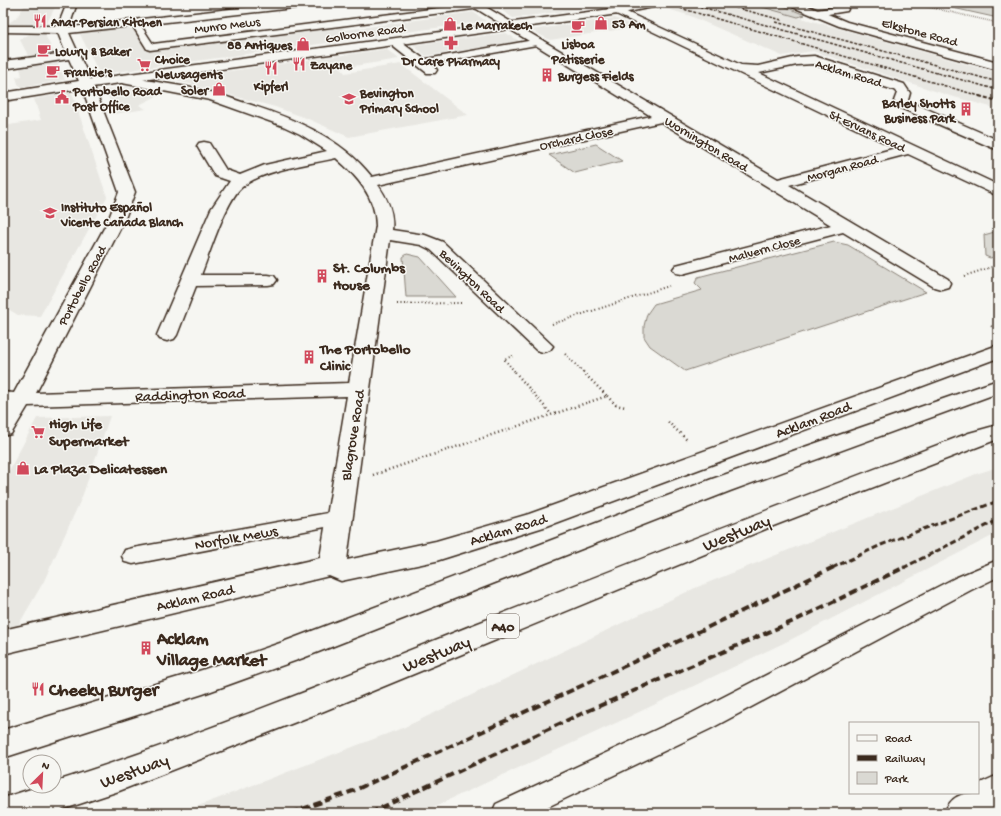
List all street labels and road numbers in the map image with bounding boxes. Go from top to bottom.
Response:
street label: Munro Mews [193,15,262,38]
street label: Elkstone Road [880,16,960,51]
street label: Golborne Road [325,21,408,47]
street label: Acklam Road [813,57,885,92]
street label: St Ervans Road [826,108,909,157]
street label: Wornington Road [661,114,751,177]
street label: Orchard Close [539,124,615,155]
street label: Morgan Road [806,152,881,186]
street label: Malvern Close [727,234,802,267]
street label: Portobello Road [55,243,111,329]
street label: Bevington Road [435,246,508,318]
street label: Raddington Road [135,385,247,407]
street label: Blagrove Road [338,387,370,483]
street label: Acklam Road [774,398,855,443]
street label: Acklam Road [468,510,550,551]
street label: Westway [700,511,774,557]
street label: Norfolk Mews [193,523,280,555]
street label: Acklam Road [155,581,237,617]
road number: A40 [487,614,519,638]
street label: Westway [400,632,474,678]
street label: Westway [98,750,172,794]

